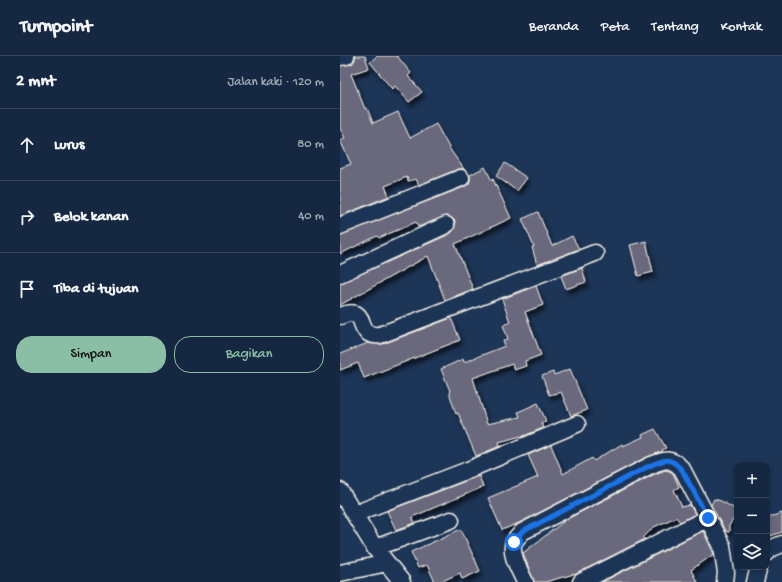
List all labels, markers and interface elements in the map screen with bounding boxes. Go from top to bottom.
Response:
text: Turnpoint [20,16,92,39]
text: Beranda [529,19,579,36]
text: Peta [601,19,629,36]
text: Tentang [651,19,699,36]
text: Kontak [721,19,762,36]
text: 2 mnt [16,72,55,92]
text: Jalan kaki · 120 m [227,75,324,90]
icon: ahead [16,134,38,156]
text: Lurus [54,136,84,154]
text: 80 m [297,137,324,152]
icon: right [16,206,38,228]
text: Belok kanan [54,208,128,226]
text: 40 m [298,209,324,224]
icon: arrive [16,278,38,300]
text: Tiba di tujuan [54,280,138,298]
button: Simpan [16,336,166,373]
button: Bagikan [174,336,324,373]
map controls [734,462,770,570]
button: + [734,462,770,498]
button: − [734,498,770,534]
route end [699,509,717,527]
route start [505,533,523,551]
button: layers [734,534,770,570]

